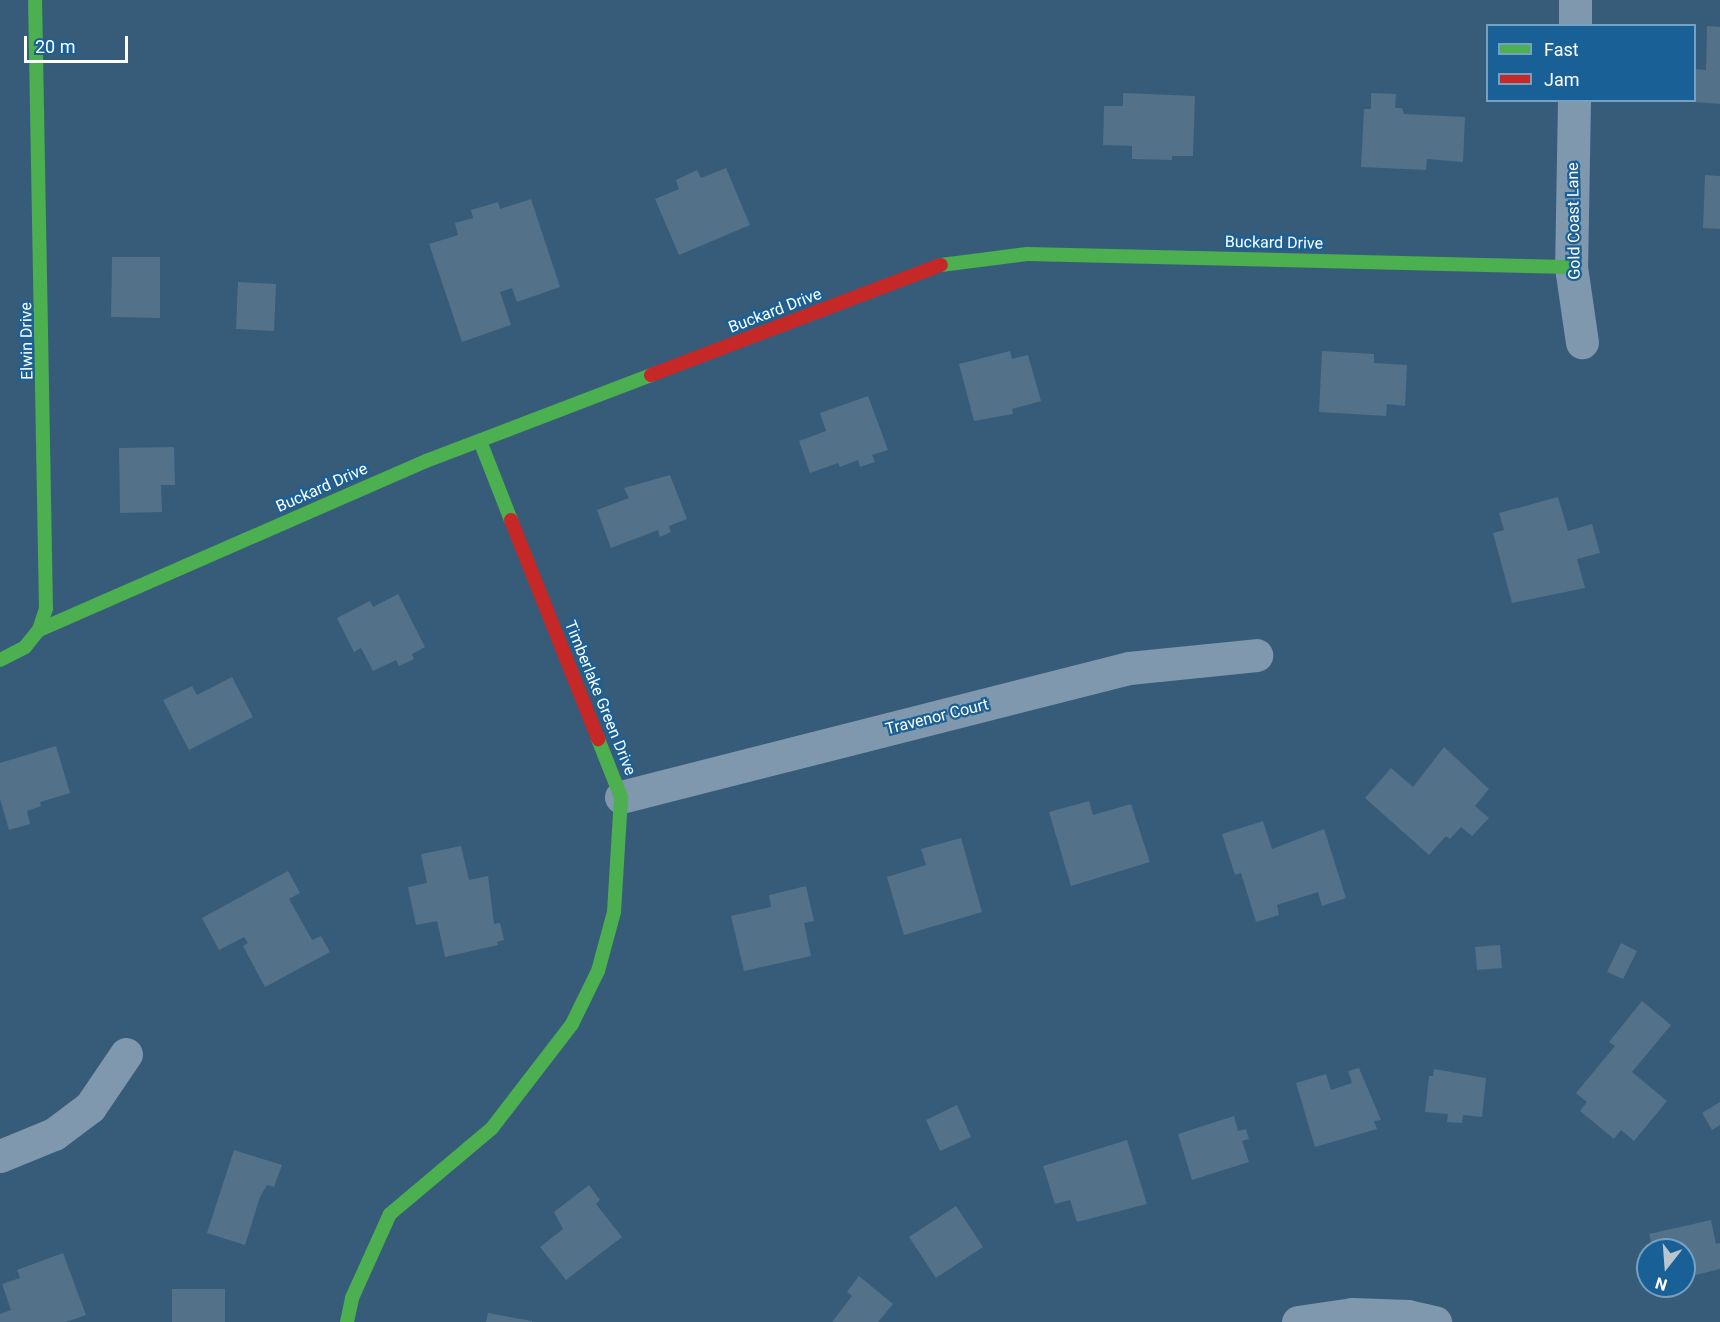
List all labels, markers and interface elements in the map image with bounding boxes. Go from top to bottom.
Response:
scale bar [27,24,130,62]
legend [1486,24,1696,102]
text: 20 m [35,36,75,57]
text: Fast [1544,39,1579,60]
text: Jam [1544,69,1580,90]
street label: Gold Coast Lane [1563,162,1585,280]
street label: Buckard Drive [1225,233,1323,253]
street label: Buckard Drive [726,284,824,338]
street label: Elwin Drive [17,302,37,380]
street label: Buckard Drive [273,459,371,517]
street label: Timberlake Green Drive [560,618,640,778]
street label: Travenor Court [883,695,991,739]
north arrow [1636,1238,1696,1298]
text: N [1653,1273,1669,1295]

